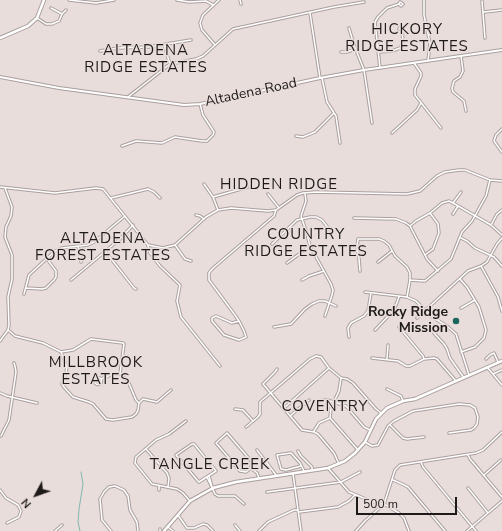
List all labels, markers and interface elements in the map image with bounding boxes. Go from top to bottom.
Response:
district label: HICKORY RIDGE ESTATES [345,21,469,56]
district label: ALTADENA RIDGE ESTATES [84,42,208,77]
street label: Altadena Road [203,75,299,111]
district label: HIDDEN RIDGE [220,176,338,194]
district label: COUNTRY RIDGE ESTATES [244,226,368,261]
district label: ALTADENA FOREST ESTATES [35,230,171,265]
place label: Rocky Ridge Mission [368,305,448,338]
marker: Rocky Ridge Mission [451,316,461,326]
district label: MILLBROOK ESTATES [49,354,143,389]
district label: COVENTRY [281,398,369,416]
district label: TANGLE CREEK [150,456,270,474]
north arrow [16,475,56,515]
scale bar [358,489,459,515]
text: N [18,495,35,511]
text: 500 m [363,496,398,512]

